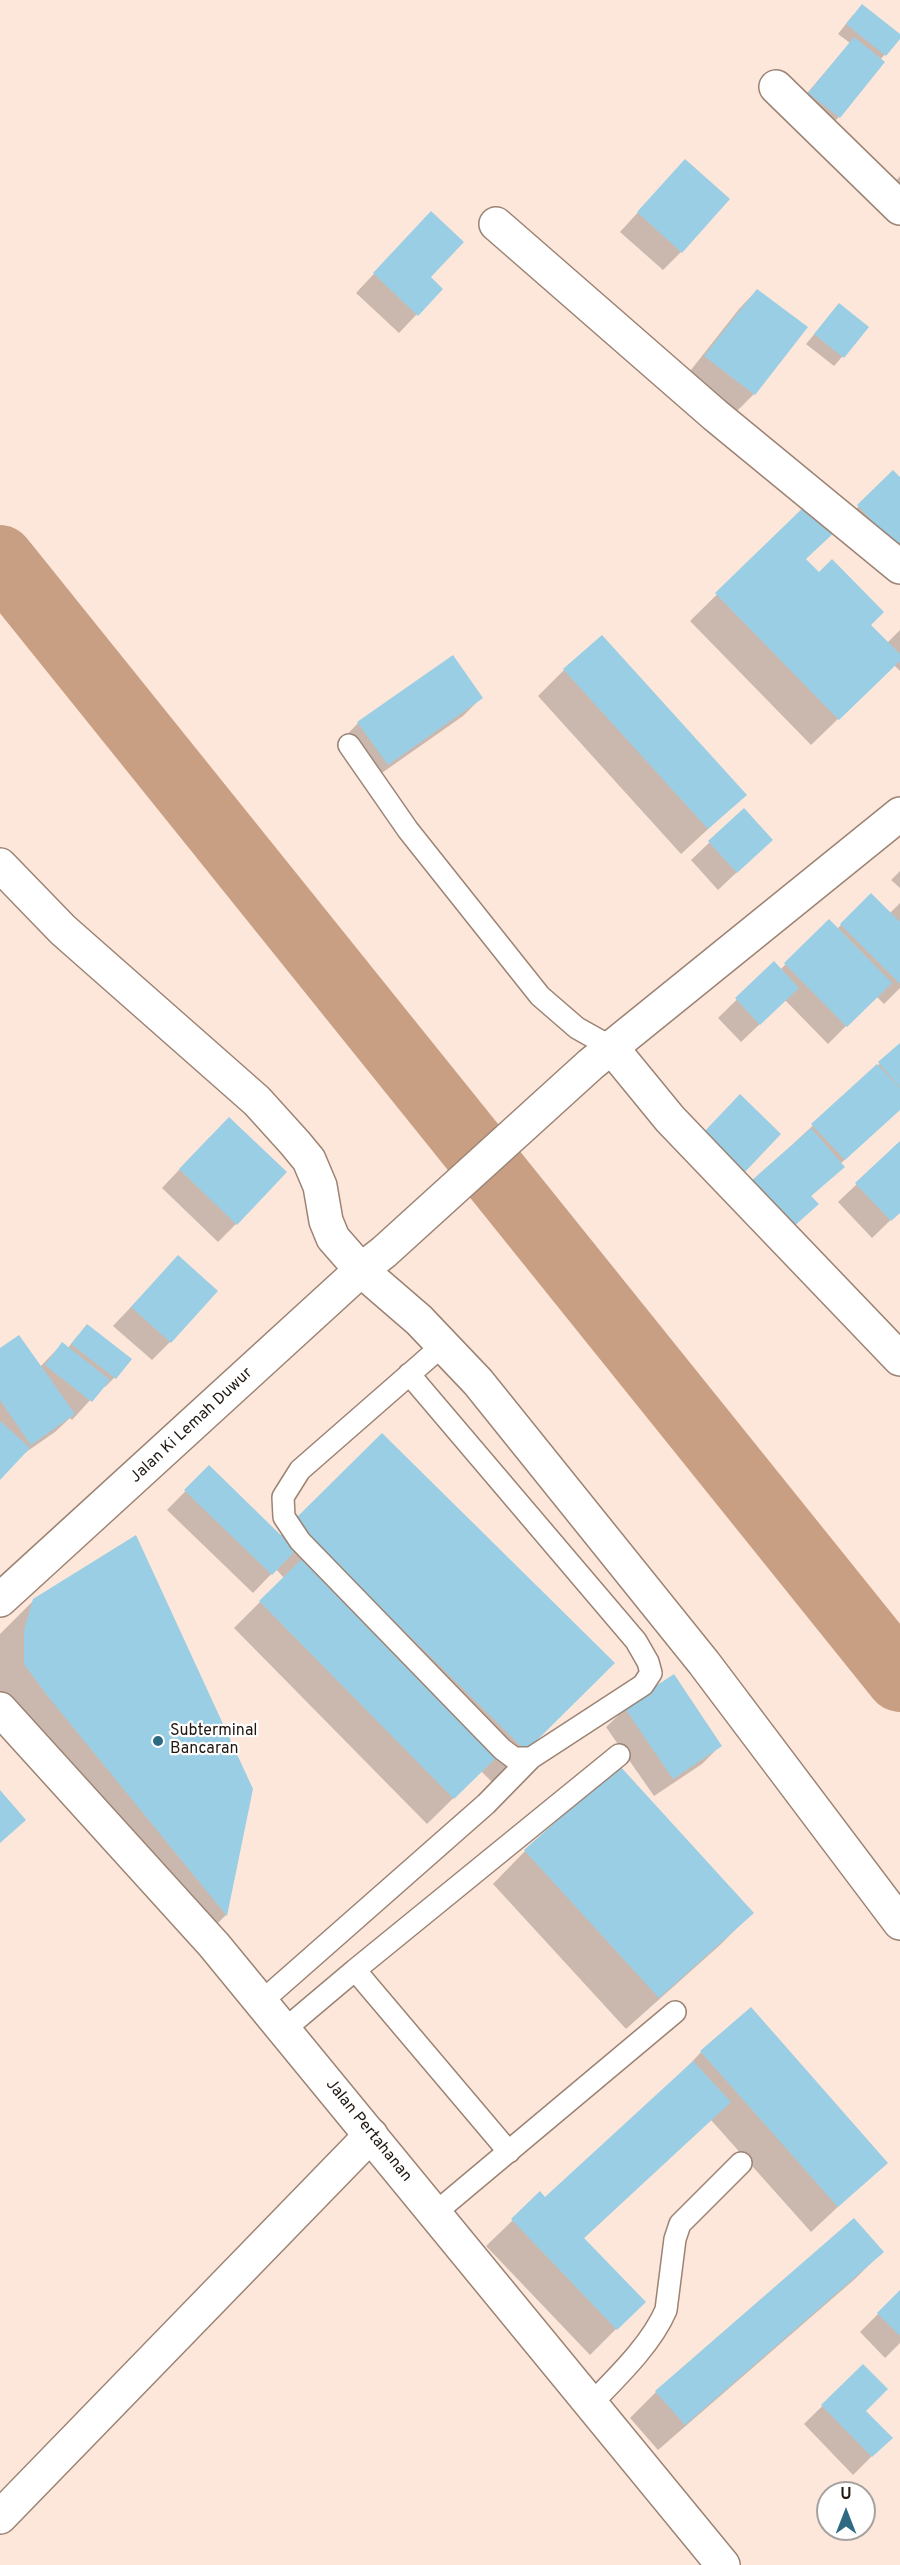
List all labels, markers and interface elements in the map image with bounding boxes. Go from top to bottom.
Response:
street label: Jalan Ki Lemah Duwur [127,1364,257,1488]
place label: Subterminal Bancaran [170,1722,258,1760]
marker: Subterminal Bancaran [151,1734,165,1748]
street label: Jalan Pertahanan [321,2076,415,2186]
north arrow [816,2481,876,2541]
text: U [840,2485,852,2505]

